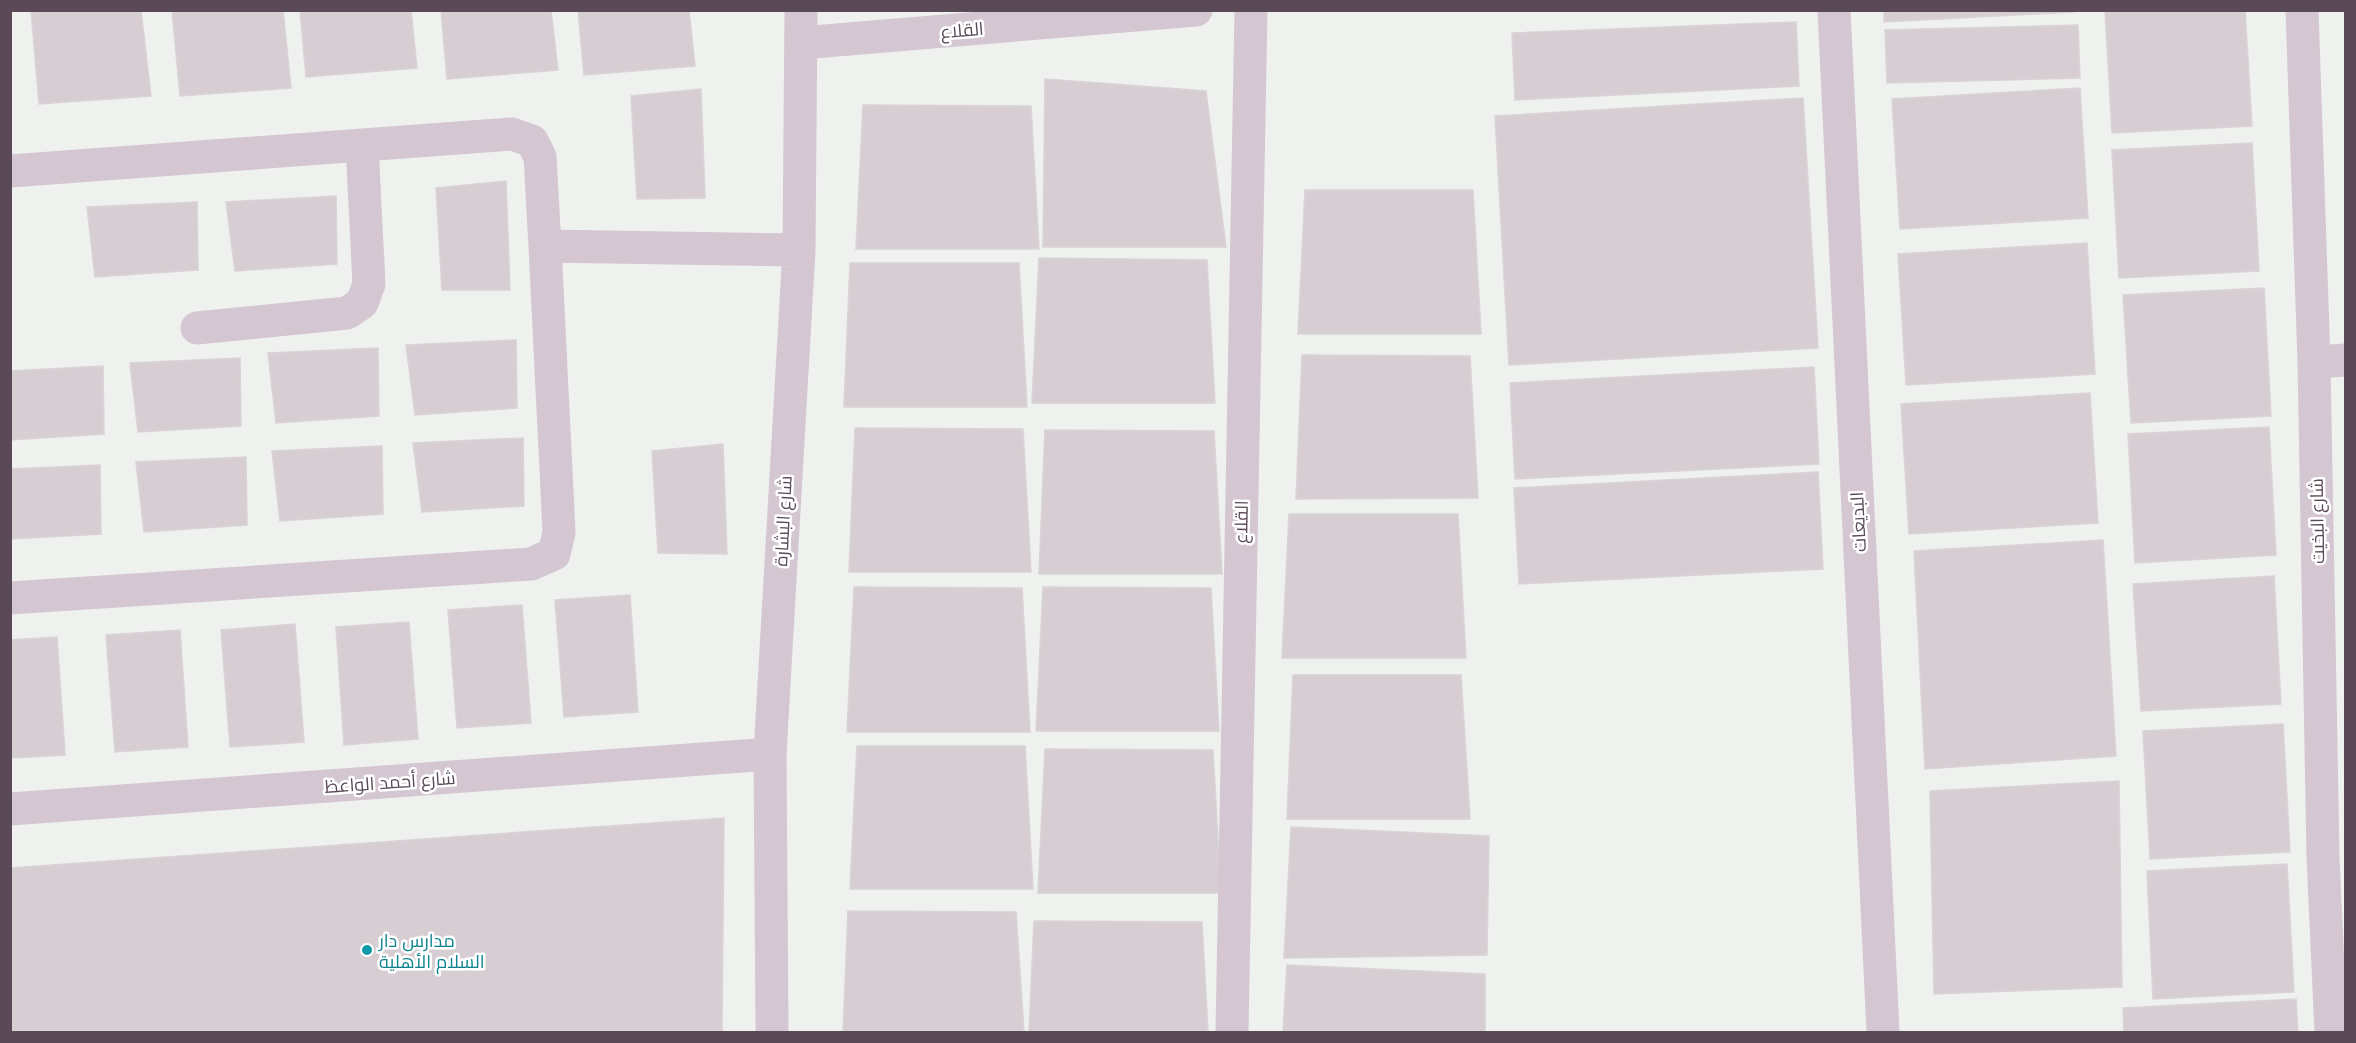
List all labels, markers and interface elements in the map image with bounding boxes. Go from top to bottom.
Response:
street label: القلاع [939,17,985,44]
street label: شارع البشارة [769,475,798,567]
street label: شارع البخيت [2305,478,2330,564]
street label: البديعات [1845,491,1871,553]
street label: القلاع [1229,500,1254,544]
street label: شارع أحمد الواعظ [324,766,456,799]
place label: مدارس دار السلام الأهلية [378,929,485,974]
marker: مدارس دار السلام الأهلية [360,943,374,957]

